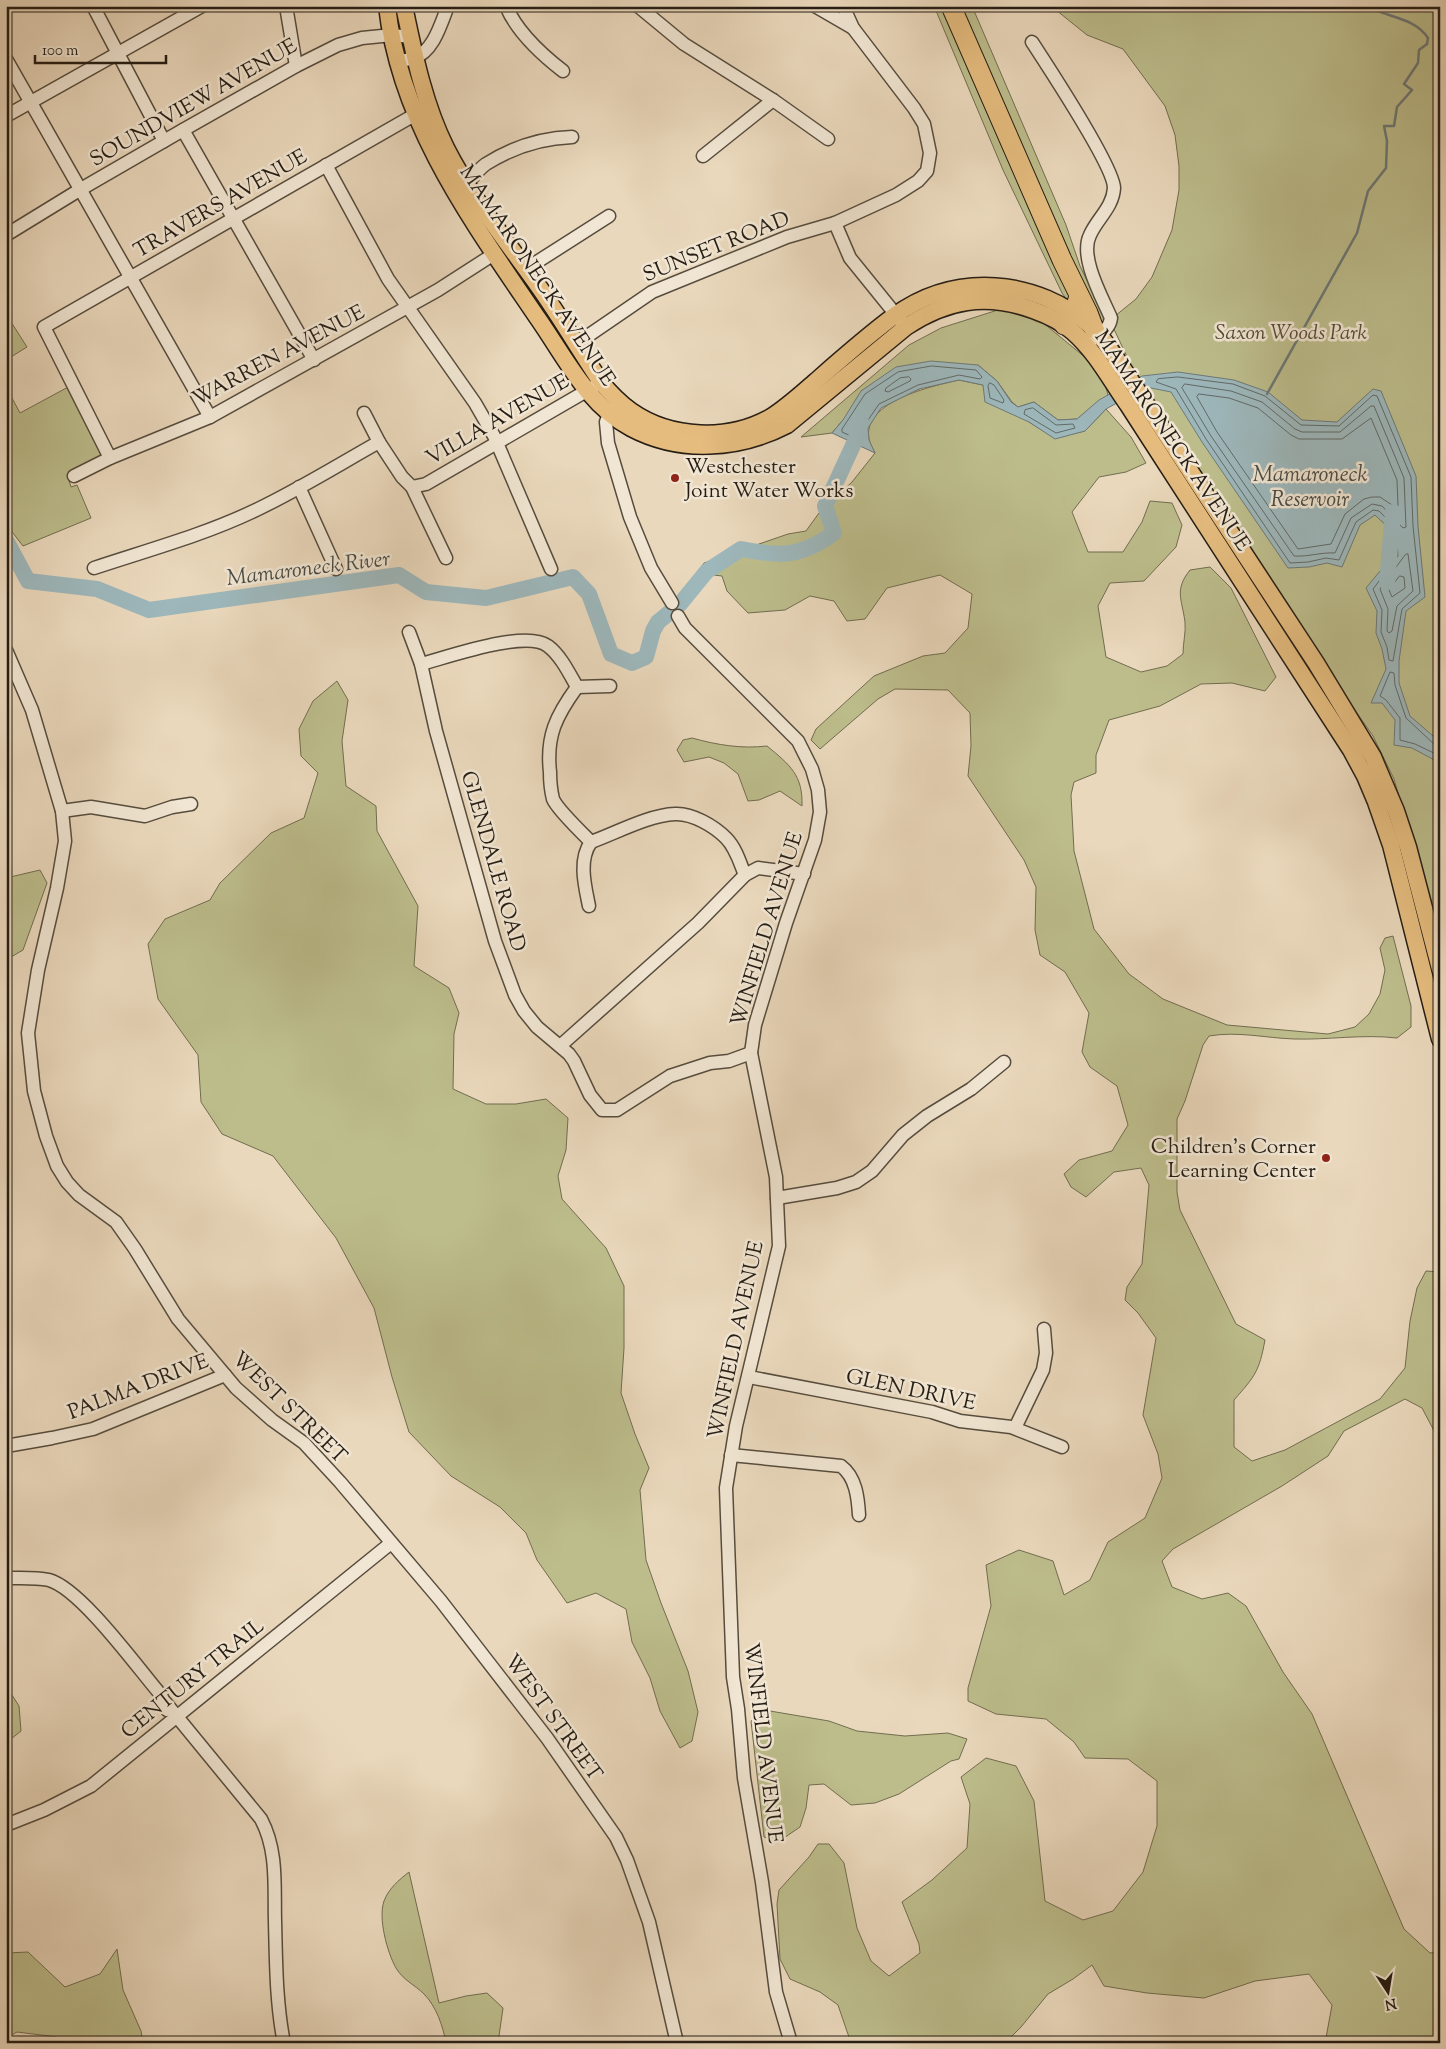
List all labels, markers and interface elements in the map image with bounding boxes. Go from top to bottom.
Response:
scale bar [35,32,166,64]
street label: SOUNDVIEW AVENUE [85,32,304,175]
text: 100 m [42,41,79,62]
street label: TRAVERS AVENUE [129,143,313,267]
street label: MAMARONECK AVENUE [451,159,622,393]
street label: SUNSET ROAD [639,205,795,291]
street label: WARREN AVENUE [187,298,371,415]
park label: Saxon Woods Park [1215,319,1367,349]
street label: MAMARONECK AVENUE [1086,324,1257,558]
street label: VILLA AVENUE [421,367,575,474]
place label: Westchester Joint Water Works [684,453,854,507]
water label: Mamaroneck Reservoir [1253,460,1367,517]
marker: Westchester Joint Water Works [669,472,681,484]
water label: Mamaroneck River [225,544,392,596]
street label: GLENDALE ROAD [452,768,532,955]
street label: WINFIELD AVENUE [724,828,812,1031]
place label: Children's Corner Learning Center [1151,1133,1316,1187]
marker: Children's Corner Learning Center [1320,1152,1332,1164]
street label: WINFIELD AVENUE [701,1238,773,1442]
street label: WEST STREET [224,1345,353,1472]
street label: PALMA DRIVE [64,1347,214,1429]
street label: GLEN DRIVE [843,1363,979,1419]
street label: CENTURY TRAIL [115,1612,272,1747]
street label: WINFIELD AVENUE [735,1641,789,1846]
street label: WEST STREET [496,1649,609,1788]
north arrow [1364,1966,1414,2016]
text: N [1383,1992,1398,2014]

